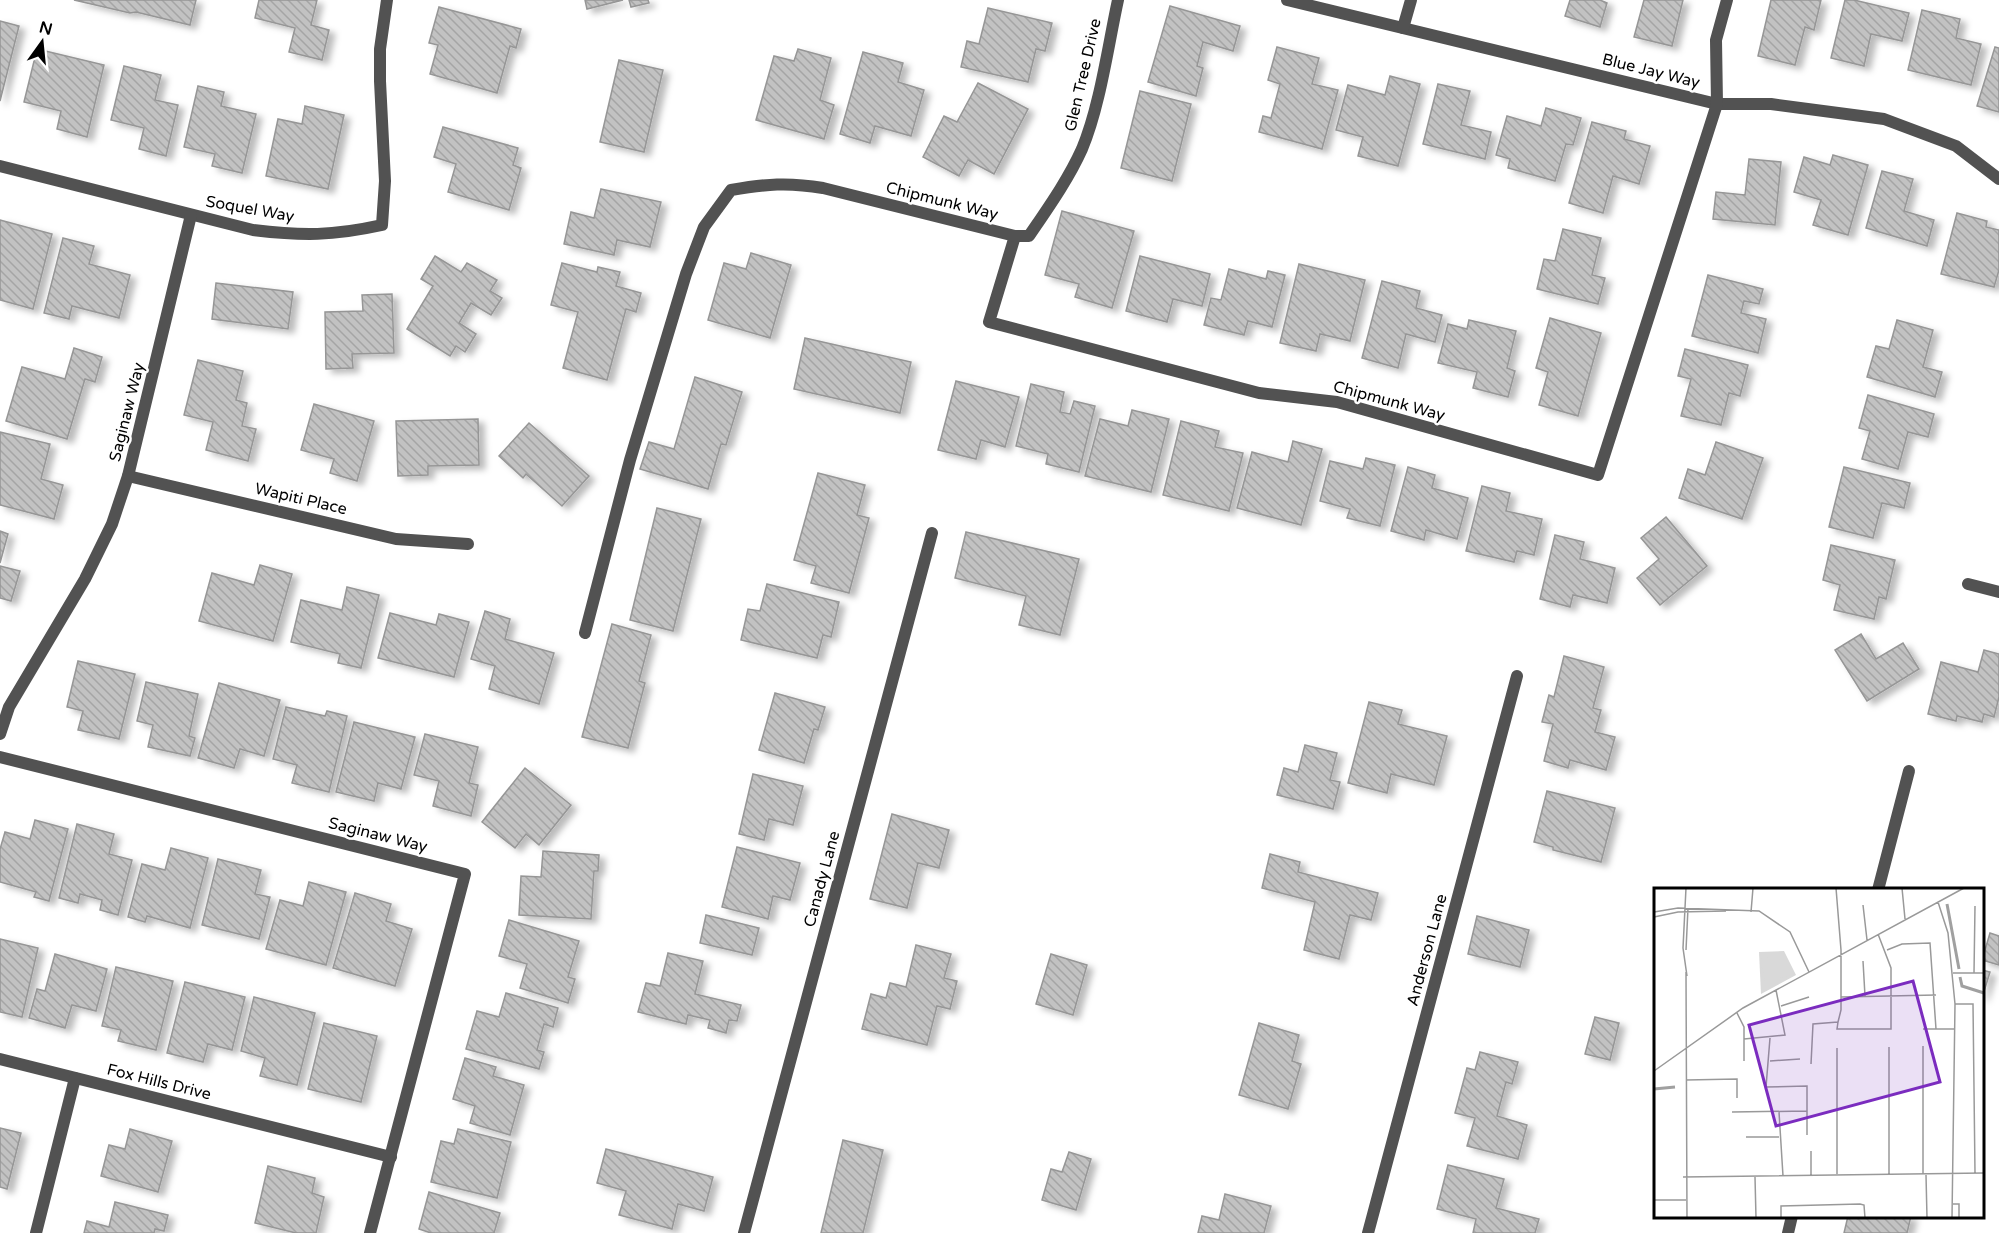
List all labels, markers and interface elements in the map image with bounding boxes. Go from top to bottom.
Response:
north arrow [12,12,72,72]
text: N [37,17,54,40]
street label: Glen Tree Drive [1060,17,1106,133]
street label: Blue Jay Way [1600,49,1702,93]
street label: Chipmunk Way [884,177,1001,225]
street label: Soquel Way [204,191,296,227]
street label: Saginaw Way [105,360,149,464]
street label: Chipmunk Way [1331,376,1447,426]
street label: Wapiti Place [253,479,349,519]
street label: Saginaw Way [326,813,430,857]
street label: Canady Lane [800,829,844,929]
inset map [1654,888,1984,1218]
street label: Anderson Lane [1402,892,1452,1008]
street label: Fox Hills Drive [105,1059,213,1105]

